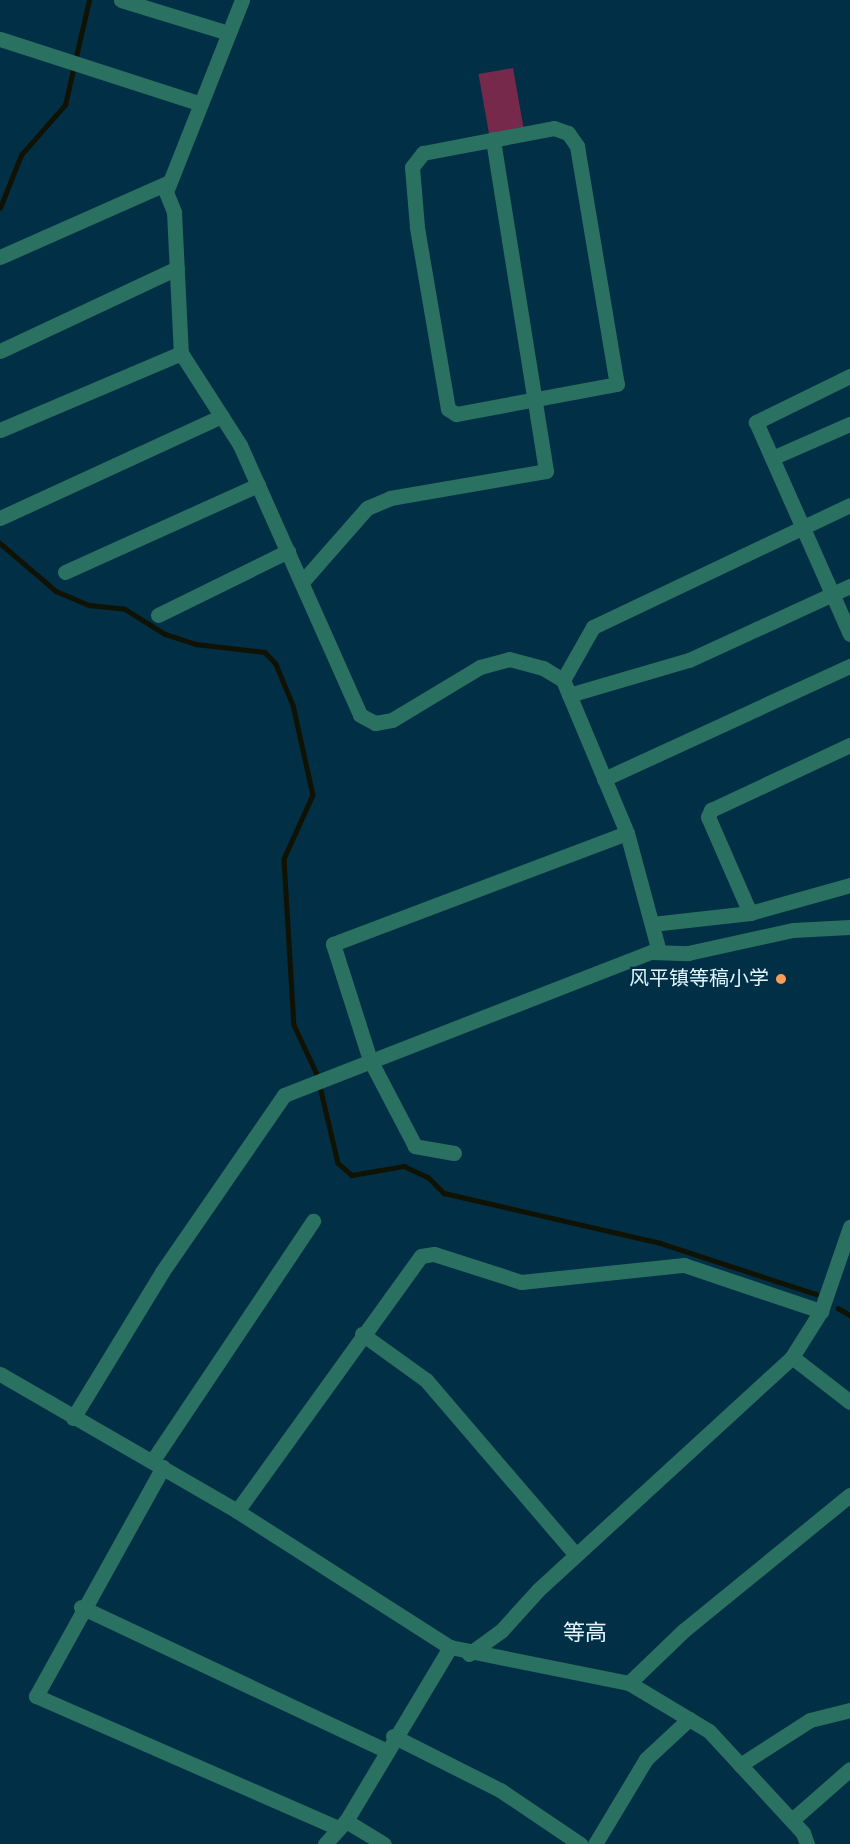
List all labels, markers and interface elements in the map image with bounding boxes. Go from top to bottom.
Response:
place label: 风平镇等稿小学 [629,967,769,991]
marker: 风平镇等稿小学 [774,972,788,986]
district label: 等高 [563,1621,607,1647]

